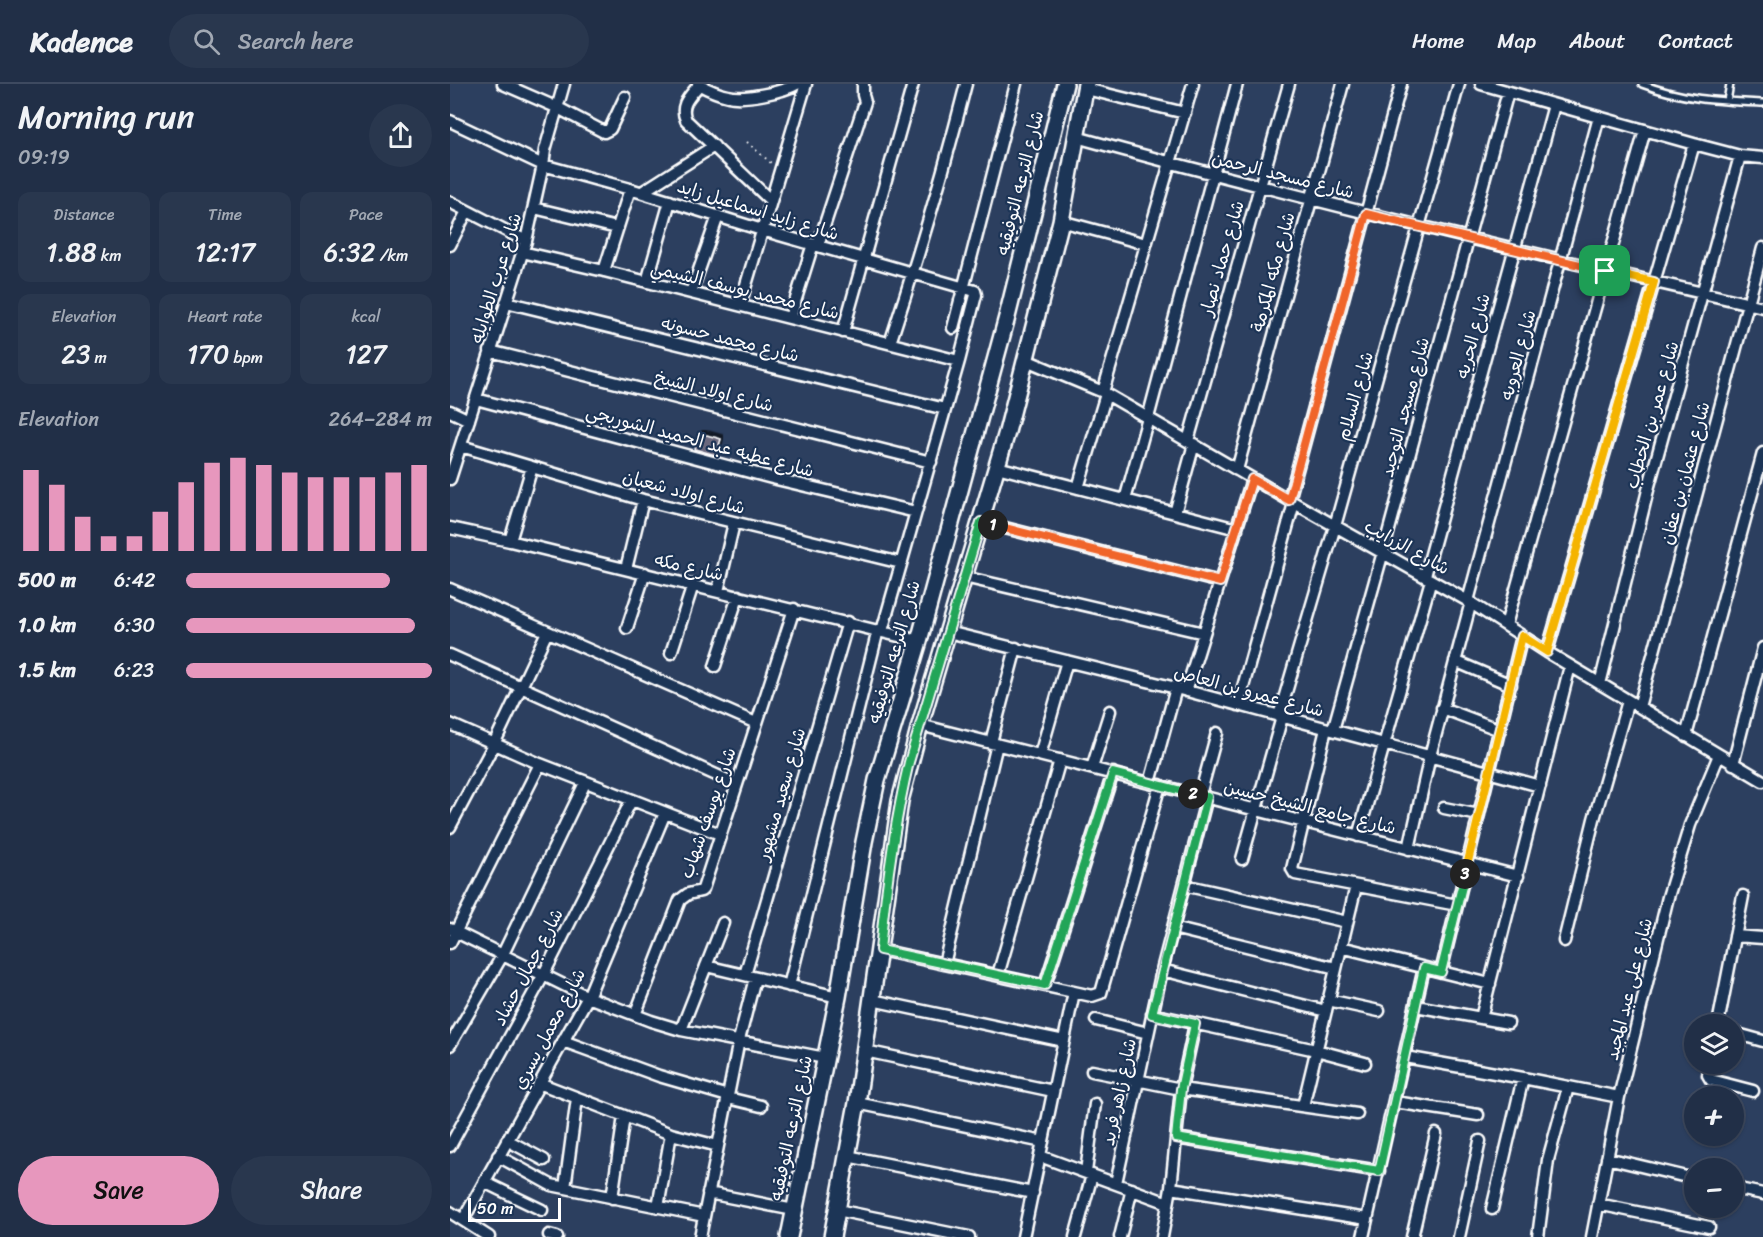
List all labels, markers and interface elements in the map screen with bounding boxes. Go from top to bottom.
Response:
search box [169,14,589,68]
text: Kadence [30,17,133,66]
text: Search here [238,22,354,61]
text: Home [1412,22,1464,60]
text: Map [1497,22,1536,60]
text: About [1569,22,1626,60]
text: Contact [1659,22,1733,60]
icon: search [190,25,223,58]
text: Morning run [18,88,194,146]
button: share [369,104,432,167]
street label: شارع الترعه التوفيقيه [987,107,1053,259]
text: 09:19 [18,140,70,175]
street label: شارع مسجد الرحمن [1208,142,1358,208]
street label: شارع زايد اسماعيل زايد [673,170,843,250]
street label: شارع حماد نصار [1190,196,1254,321]
text: Distance [54,200,114,229]
text: Time [208,200,242,229]
text: Pace [349,200,383,229]
street label: شارع مكه المكرمة [1242,208,1304,336]
street label: شارع عرب الطوايله [461,209,531,347]
text: 1.88 [46,229,97,275]
text: 12:17 [195,229,255,275]
text: 6:32 [324,229,376,275]
text: km [97,241,122,270]
text: /km [376,241,408,270]
pin [1579,245,1630,296]
street label: شارع محمد يوسف الشيمي [647,251,843,329]
icon: arrive [1588,254,1621,287]
street label: شارع الحريه [1446,290,1500,382]
text: Elevation [52,302,116,331]
text: Heart rate [187,302,263,331]
text: kcal [351,302,381,331]
street label: شارع محمد حسونه [657,306,803,372]
street label: شارع العروبه [1491,306,1545,404]
text: 23 [61,331,90,377]
text: 170 [187,331,229,377]
text: 127 [345,331,387,377]
street label: شارع مسجد التوحيد [1371,333,1439,481]
street label: شارع عمر بن الخطاب [1616,337,1688,493]
text: m [90,343,107,372]
text: bpm [229,343,263,372]
street label: شارع السلام [1327,347,1383,445]
street label: شارع اولاد الشيخ [651,361,777,421]
street label: شارع عطيه عبد الحميد الشوربجي [582,395,818,487]
street label: شارع عثمان بن عفان [1650,398,1720,548]
text: Elevation [18,402,99,437]
text: 264–284 m [329,402,432,437]
street label: شارع اولاد شعبان [619,460,749,524]
pin: 1 [978,510,1008,540]
text: 1 [990,510,996,539]
street label: شارع الزرايب [1358,510,1456,584]
street label: شارع مكه [651,544,727,590]
text: 500 m [18,563,76,598]
text: 6:42 [114,563,155,598]
street label: شارع الترعه التوفيقيه [858,576,930,728]
text: 1.0 km [18,608,76,643]
text: 6:30 [114,608,155,643]
text: 1.5 km [18,653,76,688]
text: 6:23 [114,653,154,688]
street label: شارع عمرو بن العاص [1170,656,1328,726]
street label: شارع سعيد مشهور [746,724,815,866]
street label: شارع يوسف شهاب [671,743,745,883]
street label: شارع جامع الشيخ حسين [1220,770,1400,844]
pin: 2 [1178,779,1208,809]
text: 2 [1188,779,1198,808]
pin: 3 [1450,859,1480,889]
text: 3 [1461,859,1469,888]
street label: شارع جمال حشاد [484,902,572,1032]
street label: شارع على عبد المجيد [1596,914,1662,1064]
street label: شارع معمل يسري [503,962,595,1096]
map controls [1684,1014,1744,1218]
button: layers [1684,1014,1744,1074]
street label: شارع زاهر فريد [1092,1035,1146,1149]
street label: شارع الترعه التوفيقيه [760,1052,822,1204]
button: + [1684,1086,1744,1146]
button: Save [18,1156,219,1225]
button: Share [231,1156,432,1225]
button: − [1684,1158,1744,1218]
text: 50 m [477,1194,513,1223]
scale bar [468,1195,561,1222]

